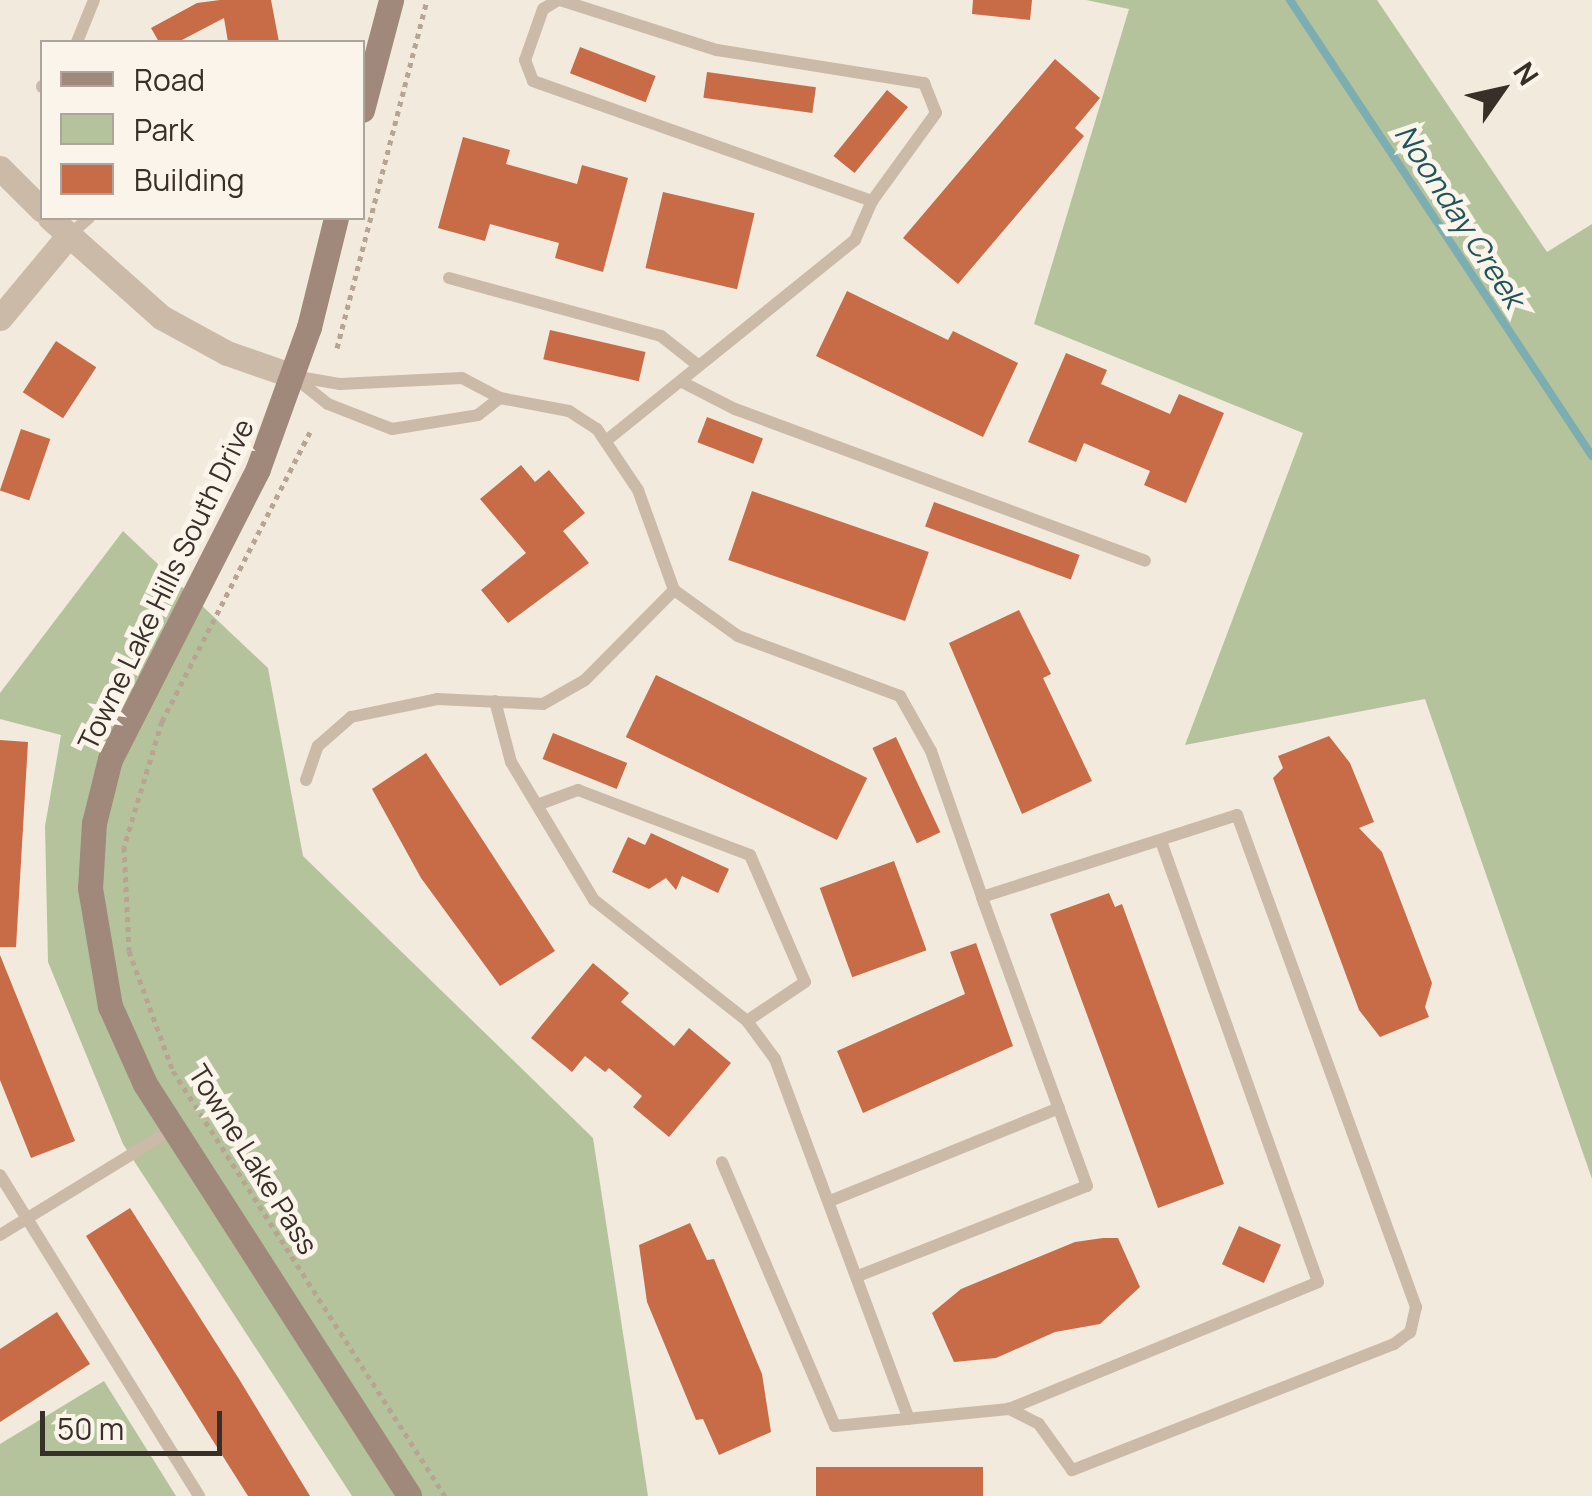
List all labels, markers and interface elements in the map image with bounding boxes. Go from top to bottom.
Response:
legend [40,40,365,220]
north arrow [1452,40,1552,140]
text: N [1505,54,1548,92]
text: Road [134,59,205,100]
text: Park [134,109,194,150]
water label: Noonday Creek [1387,118,1533,314]
text: Building [134,159,245,200]
street label: Towne Lake Hills South Drive [70,413,260,755]
street label: Towne Lake Pass [182,1058,326,1260]
scale bar [45,1391,228,1453]
text: 50 m [57,1408,124,1449]

